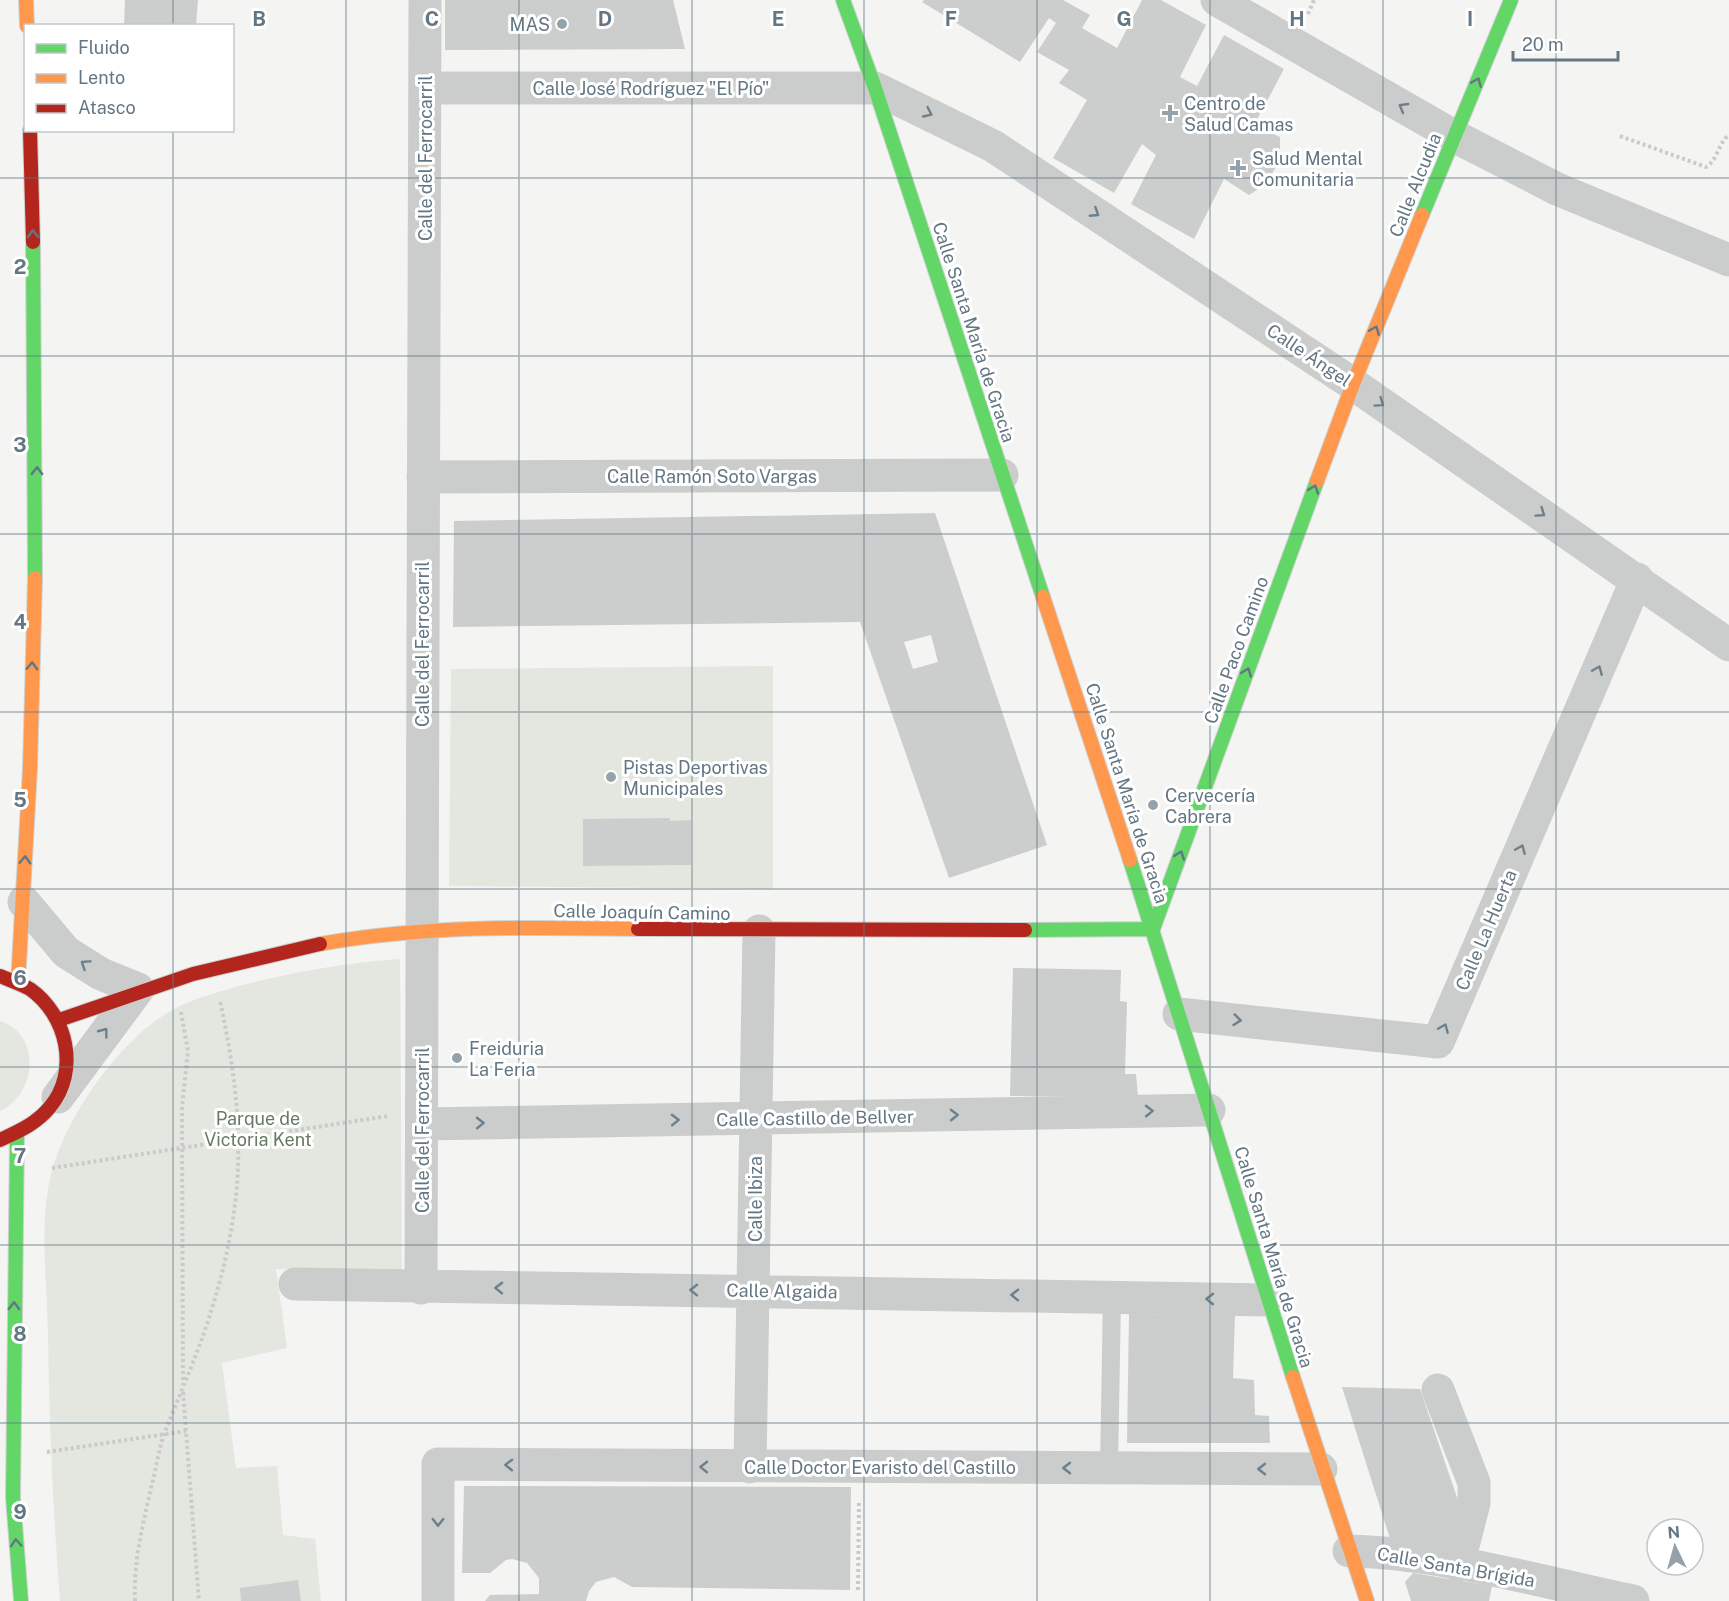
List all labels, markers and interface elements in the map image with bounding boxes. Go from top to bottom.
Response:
text: B [252,7,266,31]
text: C [425,7,439,31]
text: D [598,7,612,31]
text: E [772,7,784,31]
text: F [945,7,957,31]
text: G [1116,7,1132,31]
text: H [1289,7,1305,31]
text: I [1467,7,1473,31]
place label: MAS [509,14,550,35]
marker: MAS [555,17,569,31]
legend [24,24,234,132]
scale bar [1513,24,1618,62]
text: 20 m [1522,34,1564,55]
text: Fluido [78,37,130,58]
text: Lento [78,67,125,88]
street label: Calle del Ferrocarril [415,75,436,241]
one-way arrow [1470,77,1482,88]
street label: Calle José Rodríguez "El Pío" [532,78,770,99]
place label: Centro de Salud Camas [1184,93,1293,135]
text: Atasco [78,97,136,118]
one-way arrow [1399,103,1409,114]
marker: Centro de Salud Camas [1161,104,1179,122]
one-way arrow [922,106,933,118]
street label: Calle Alcudia [1385,130,1445,240]
place label: Salud Mental Comunitaria [1252,148,1363,190]
marker: Salud Mental Comunitaria [1229,159,1247,177]
one-way arrow [1089,206,1100,217]
street label: Calle Santa María de Gracia [928,219,1020,445]
one-way arrow [27,229,39,238]
text: 2 [14,255,26,279]
street label: Calle Ángel [1263,318,1355,391]
one-way arrow [1368,325,1380,336]
one-way arrow [1374,396,1385,407]
text: 3 [13,433,27,457]
one-way arrow [31,466,43,475]
street label: Calle Ramón Soto Vargas [607,466,817,487]
one-way arrow [1307,484,1320,494]
one-way arrow [1534,506,1545,517]
street label: Calle del Ferrocarril [412,561,433,727]
street label: Calle Paco Camino [1200,573,1272,727]
text: 4 [13,610,27,634]
one-way arrow [25,661,38,670]
one-way arrow [1591,666,1603,677]
one-way arrow [1240,667,1253,678]
street label: Calle Santa María de Gracia [1081,680,1173,906]
place label: Pistas Deportivas Municipales [623,757,768,799]
marker: Pistas Deportivas Municipales [604,770,618,784]
place label: Cervecería Cabrera [1165,785,1255,827]
text: 5 [13,788,27,812]
marker: Cervecería Cabrera [1146,798,1160,812]
one-way arrow [1514,845,1526,856]
one-way arrow [1173,850,1185,861]
one-way arrow [19,856,32,865]
street label: Calle La Huerta [1451,866,1521,994]
street label: Calle Joaquín Camino [553,900,731,924]
one-way arrow [81,960,92,971]
text: 6 [13,966,27,990]
one-way arrow [1233,1013,1242,1026]
one-way arrow [1437,1024,1449,1035]
one-way arrow [97,1028,108,1039]
place label: Freiduria La Feria [469,1038,544,1080]
street label: Calle del Ferrocarril [412,1047,433,1213]
marker: Freiduria La Feria [450,1051,464,1065]
one-way arrow [1144,1105,1153,1117]
street label: Calle Castillo de Bellver [716,1106,914,1130]
park label: Parque de Victoria Kent [204,1108,312,1150]
one-way arrow [950,1109,959,1121]
one-way arrow [671,1114,680,1126]
one-way arrow [476,1117,485,1129]
text: 7 [14,1144,26,1168]
street label: Calle Santa María de Gracia [1230,1144,1318,1370]
street label: Calle Ibiza [745,1156,766,1242]
street label: Calle Algaida [726,1280,838,1302]
one-way arrow [494,1282,503,1294]
one-way arrow [689,1284,698,1296]
one-way arrow [1010,1289,1019,1302]
one-way arrow [1205,1293,1214,1305]
one-way arrow [8,1301,20,1310]
text: 8 [13,1322,27,1346]
street label: Calle Doctor Evaristo del Castillo [744,1457,1016,1478]
one-way arrow [505,1458,514,1471]
one-way arrow [700,1460,709,1473]
one-way arrow [1063,1462,1072,1474]
one-way arrow [1258,1463,1267,1475]
text: 9 [13,1500,27,1524]
north arrow [1645,1517,1705,1577]
one-way arrow [432,1518,444,1527]
text: N [1667,1523,1681,1543]
one-way arrow [10,1538,23,1547]
street label: Calle Santa Brígida [1375,1543,1537,1591]

